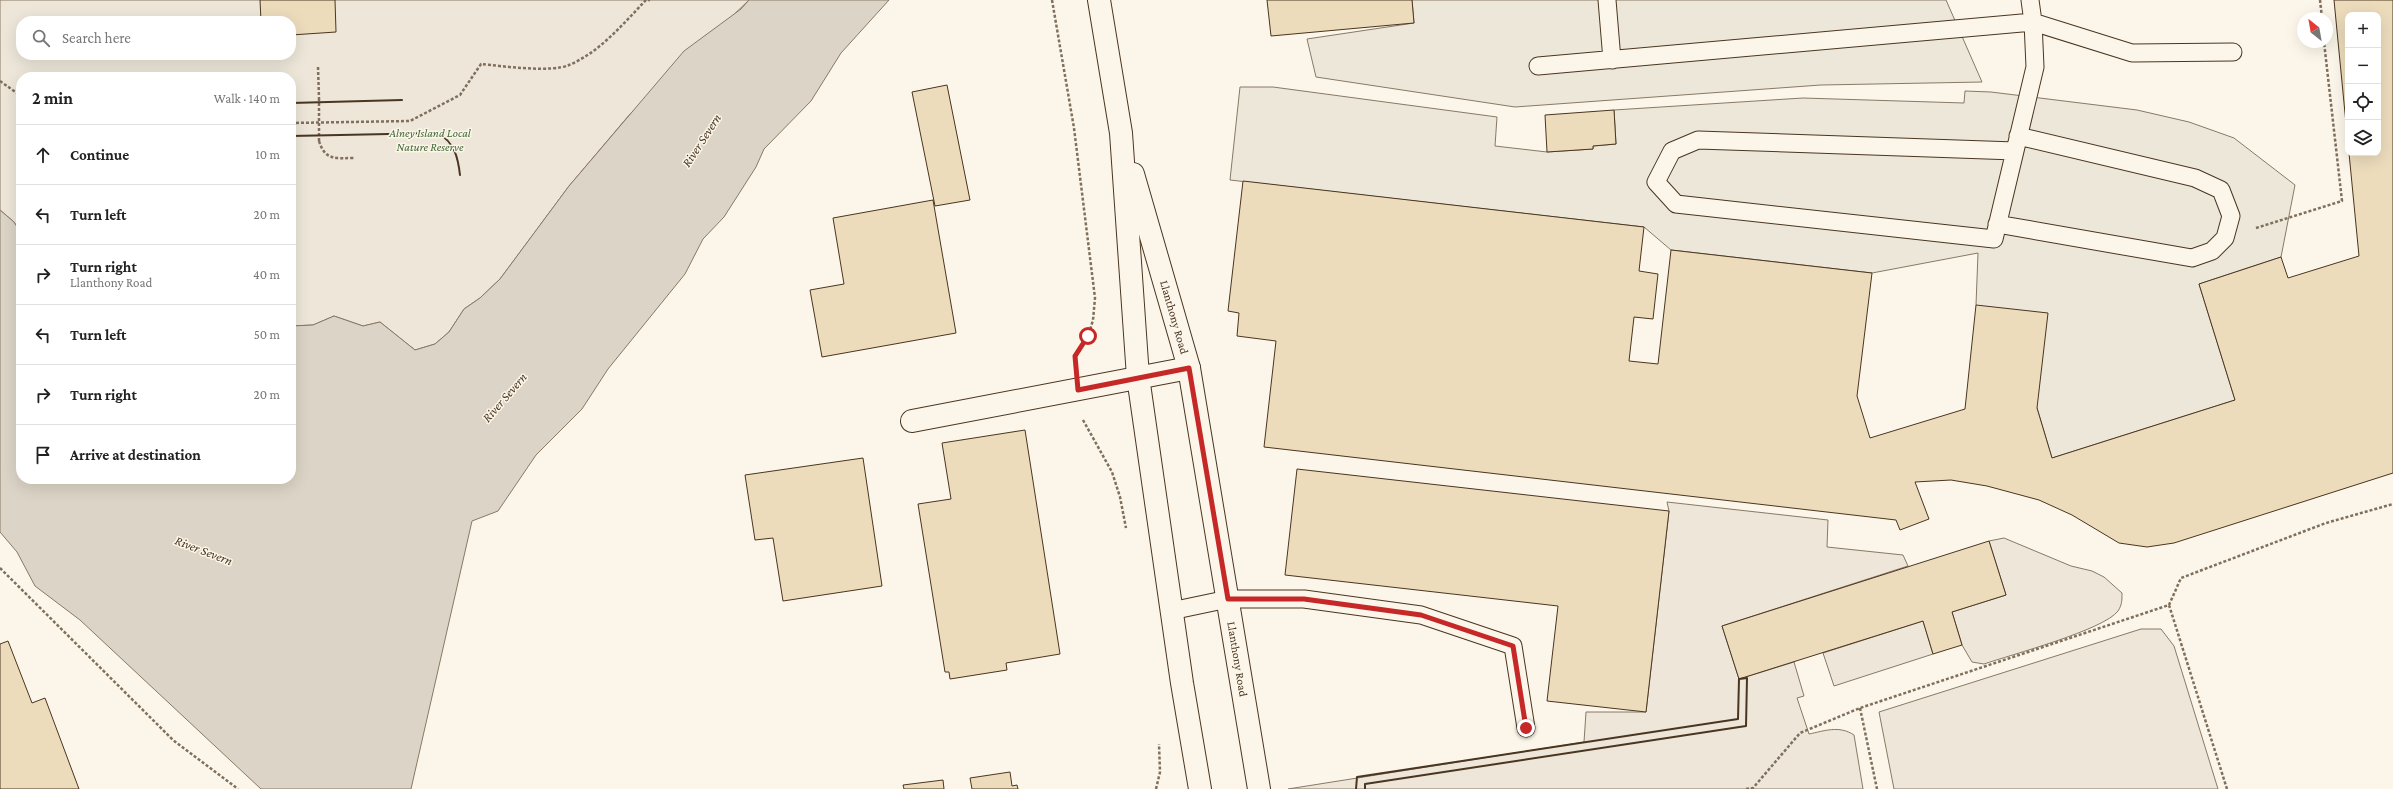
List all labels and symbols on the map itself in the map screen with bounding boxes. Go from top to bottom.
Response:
north arrow [2297,12,2333,48]
water label: River Severn [679,111,724,170]
park label: Alney Island Local Nature Reserve [388,126,472,154]
street label: Llanthony Road [1157,279,1192,356]
route start [1079,327,1097,345]
water label: River Severn [479,369,530,425]
water label: River Severn [173,533,235,568]
street label: Llanthony Road [1224,620,1251,698]
route end [1517,719,1535,737]

